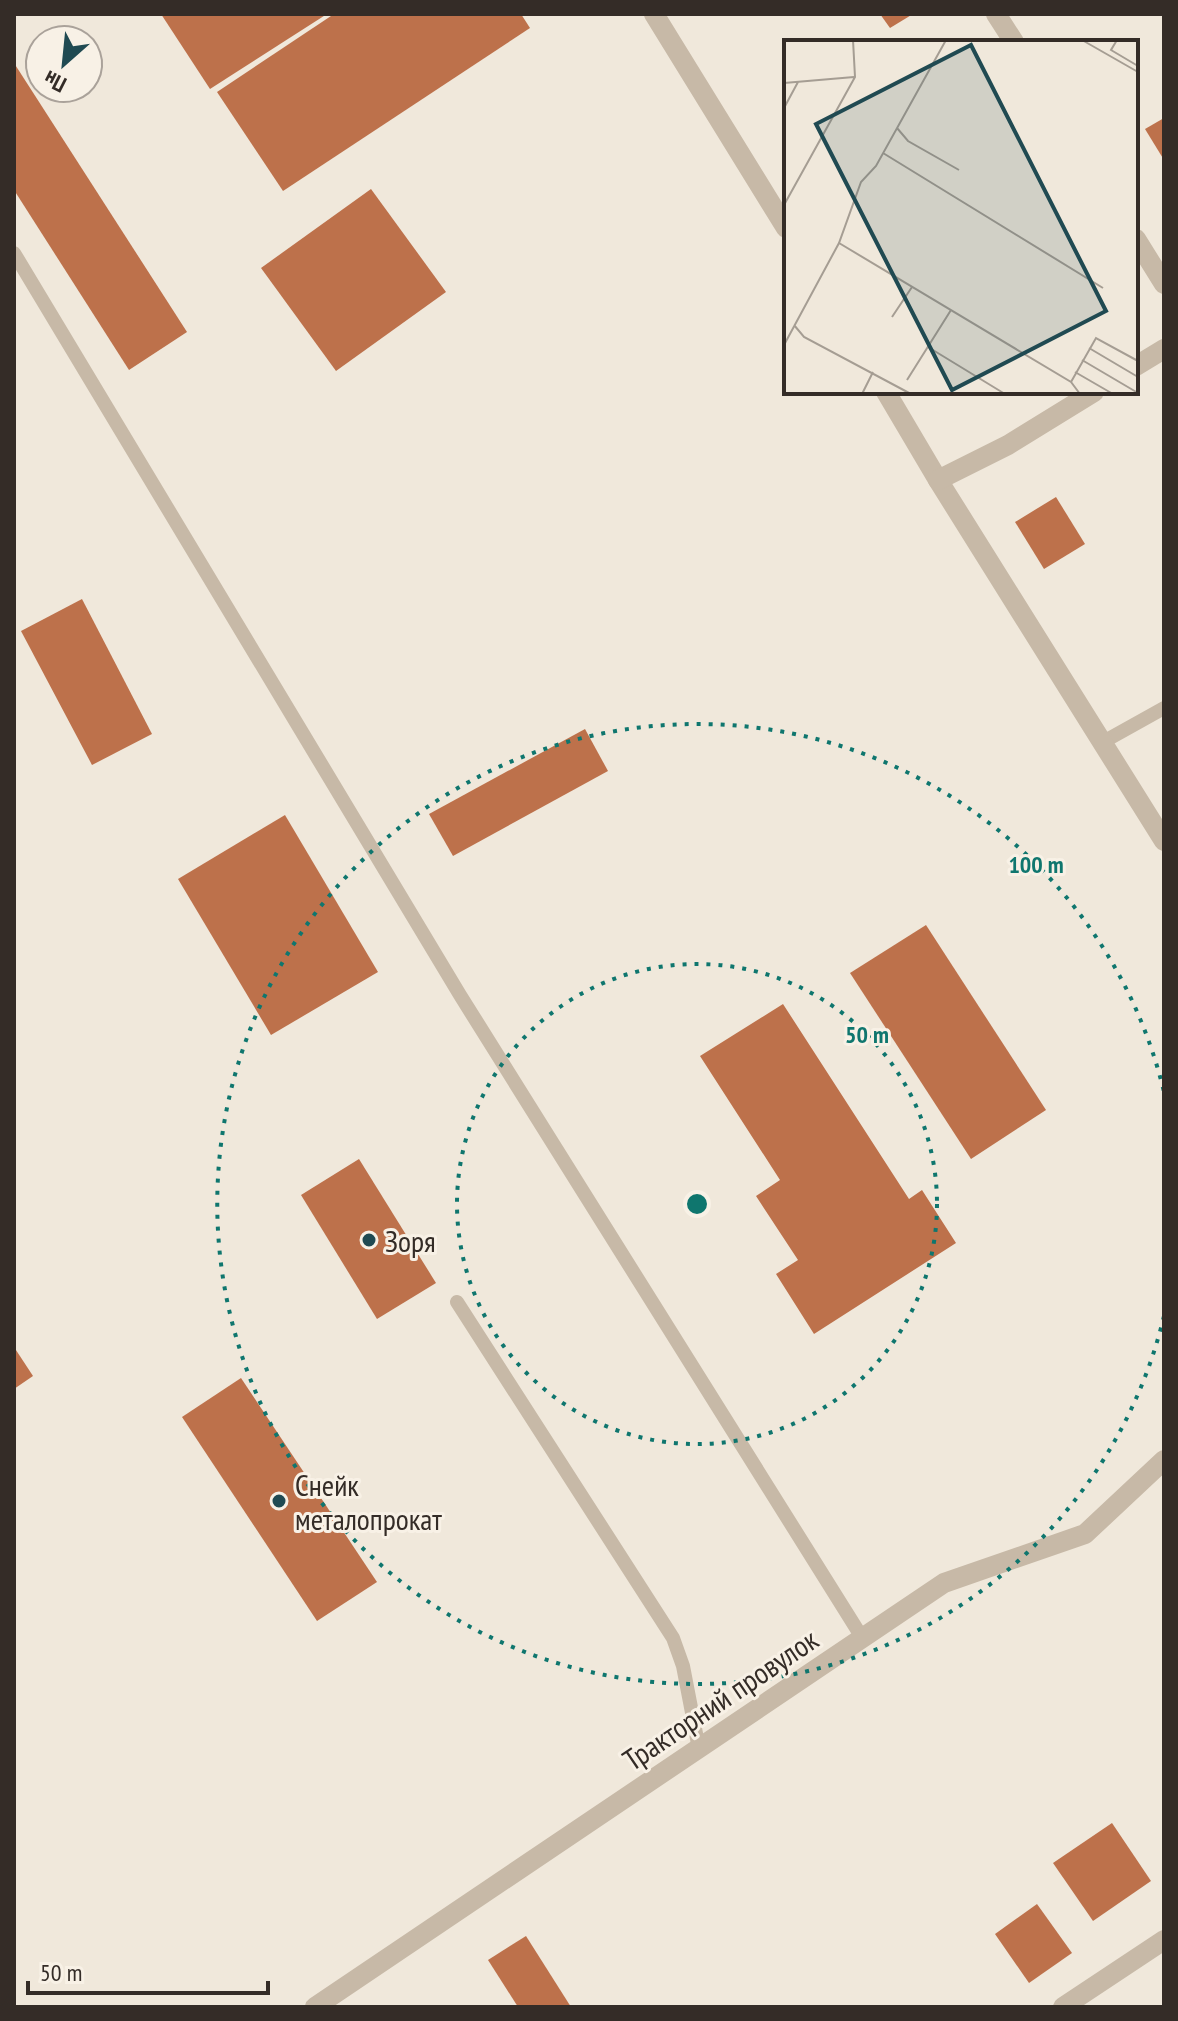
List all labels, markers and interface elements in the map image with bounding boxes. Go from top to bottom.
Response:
north arrow [24,24,104,104]
inset map [784,40,1138,394]
text: Пн [39,65,71,99]
text: 100 m [1008,849,1064,880]
text: 50 m [845,1019,889,1050]
centre of rings [683,1190,711,1218]
place label: Зоря [385,1221,436,1260]
marker: Зоря [360,1231,378,1249]
place label: Снейк металопрокат [295,1465,442,1538]
marker: Снейк металопрокат [270,1492,288,1510]
street label: Тракторний провулок [615,1619,825,1779]
scale bar [28,1945,268,1995]
text: 50 m [40,1957,82,1988]

